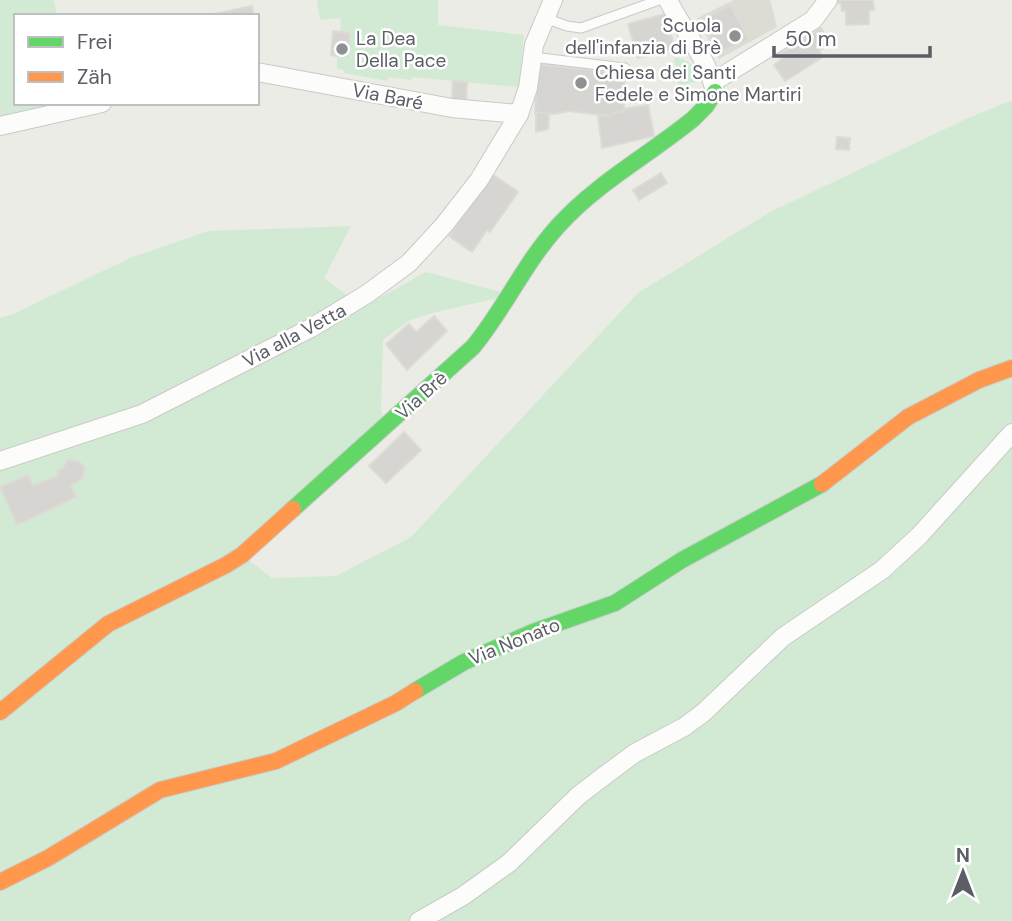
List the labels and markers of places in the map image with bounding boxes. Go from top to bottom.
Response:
place label: Scuola dell'infanzia di Brè [565,13,721,60]
place label: La Dea Della Pace [356,26,446,73]
marker: Scuola dell'infanzia di Brè [727,28,743,44]
marker: La Dea Della Pace [334,41,350,57]
place label: Chiesa dei Santi Fedele e Simone Martiri [595,60,802,107]
marker: Chiesa dei Santi Fedele e Simone Martiri [573,75,589,91]

